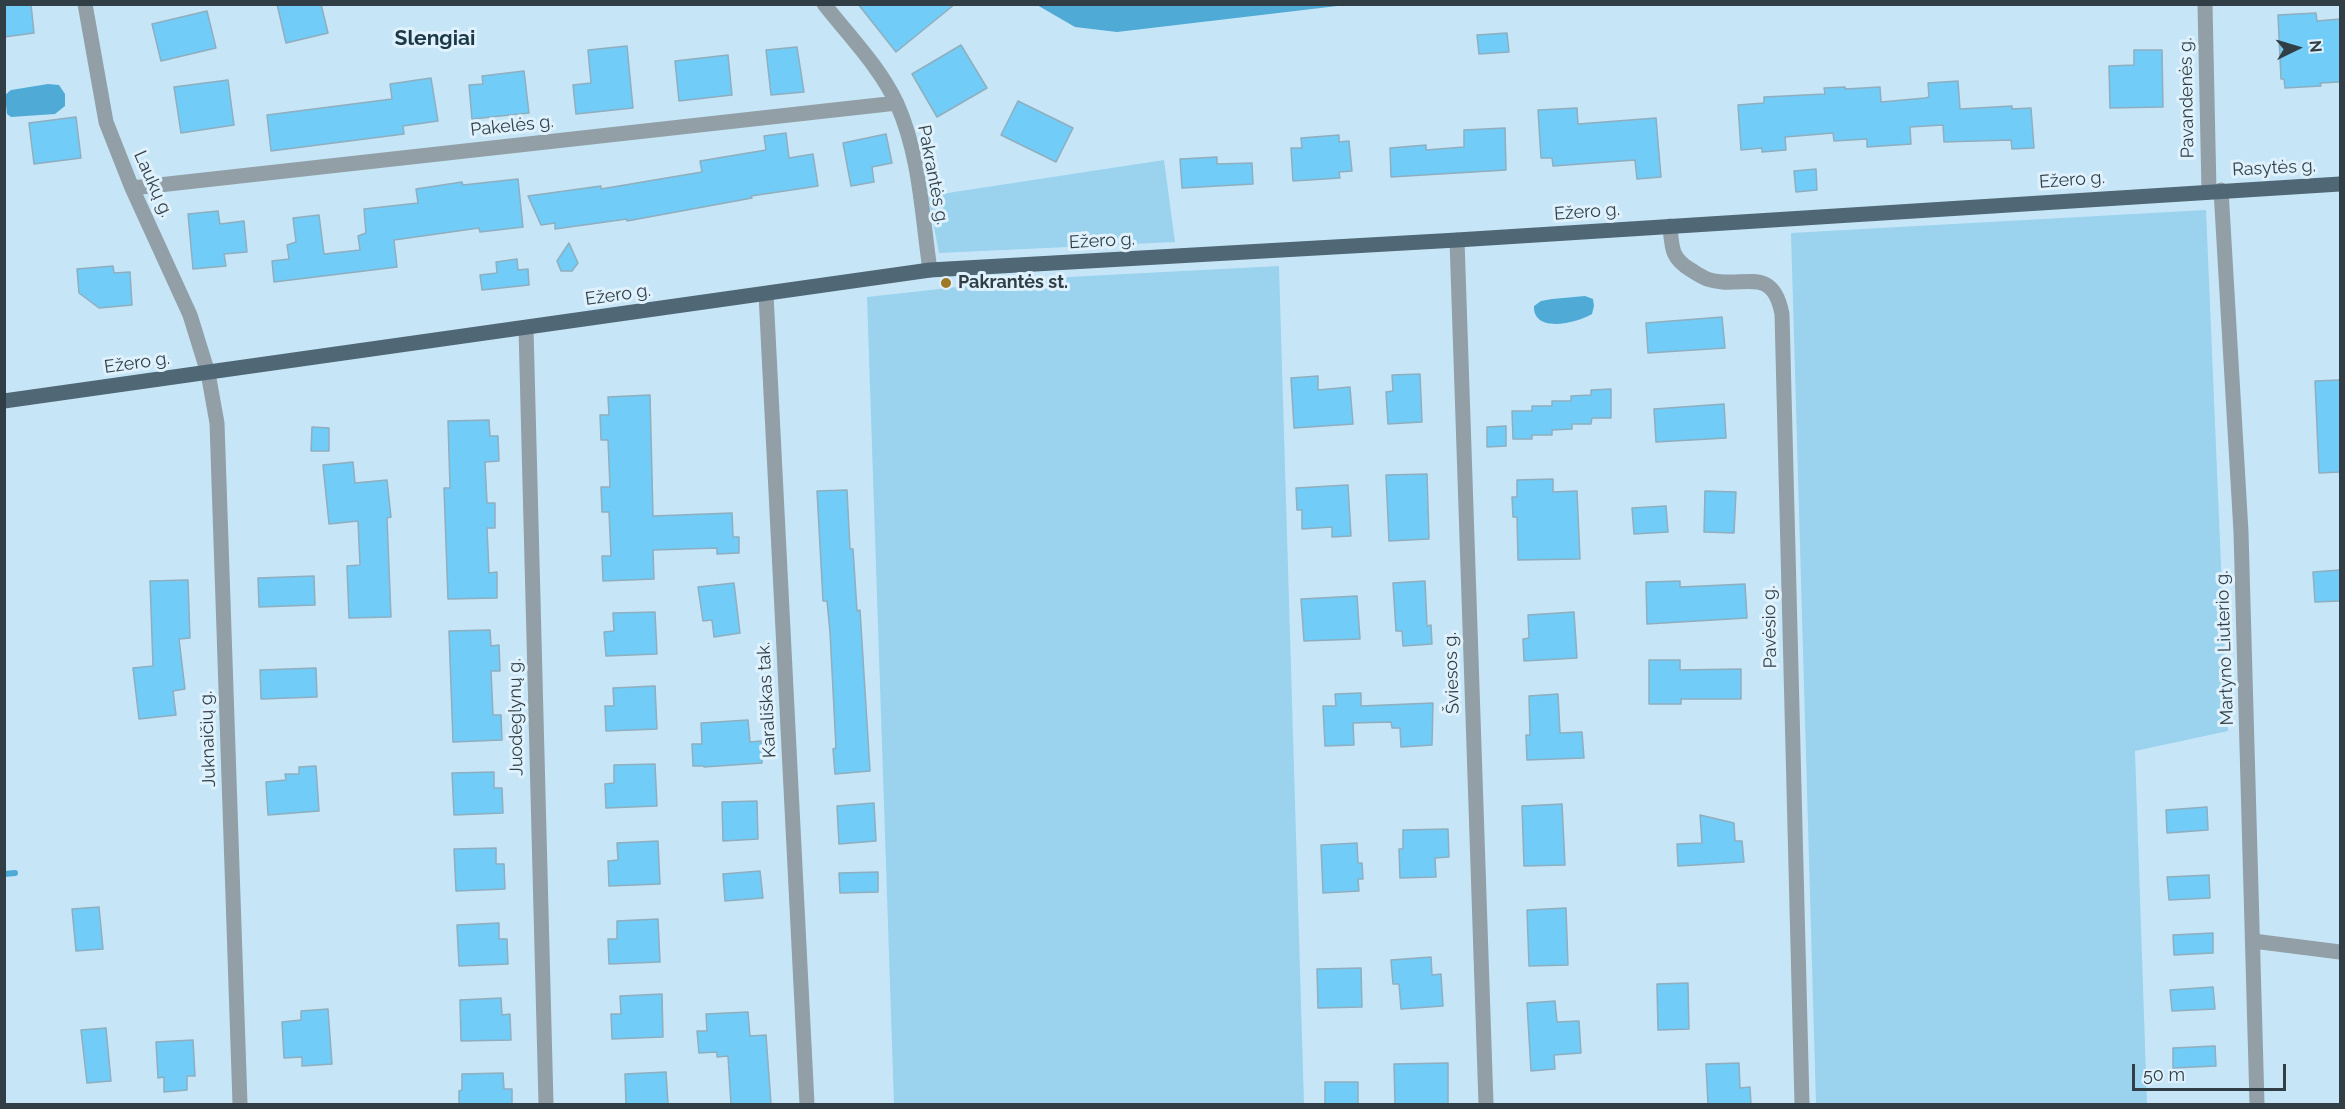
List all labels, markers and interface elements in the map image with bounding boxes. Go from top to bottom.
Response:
north arrow [2267,18,2327,78]
district label: Slengiai [395,26,475,52]
street label: Pavandenės g. [2175,37,2199,159]
text: N [2305,39,2325,53]
street label: Pakelės g. [469,111,555,141]
street label: Pakrantės g. [913,123,953,227]
street label: Laukų g. [129,147,177,221]
street label: Rasytės g. [2232,155,2316,181]
street label: Ežero g. [2038,167,2106,193]
street label: Ežero g. [1553,199,1621,225]
street label: Ežero g. [1068,228,1136,254]
place label: Pakrantės st. [958,272,1068,294]
marker: Pakrantės st. [939,276,953,290]
street label: Ežero g. [584,280,652,310]
street label: Ežero g. [103,348,171,378]
street label: Martyno Liuterio g. [2212,570,2238,726]
street label: Pavėsio g. [1758,585,1782,669]
street label: Šviesos g. [1440,632,1464,714]
street label: Karališkas tak. [753,641,781,759]
street label: Juodeglynų g. [504,658,528,776]
street label: Juknaičių g. [196,690,220,788]
scale bar [2135,1052,2290,1090]
text: 50 m [2143,1064,2185,1085]

